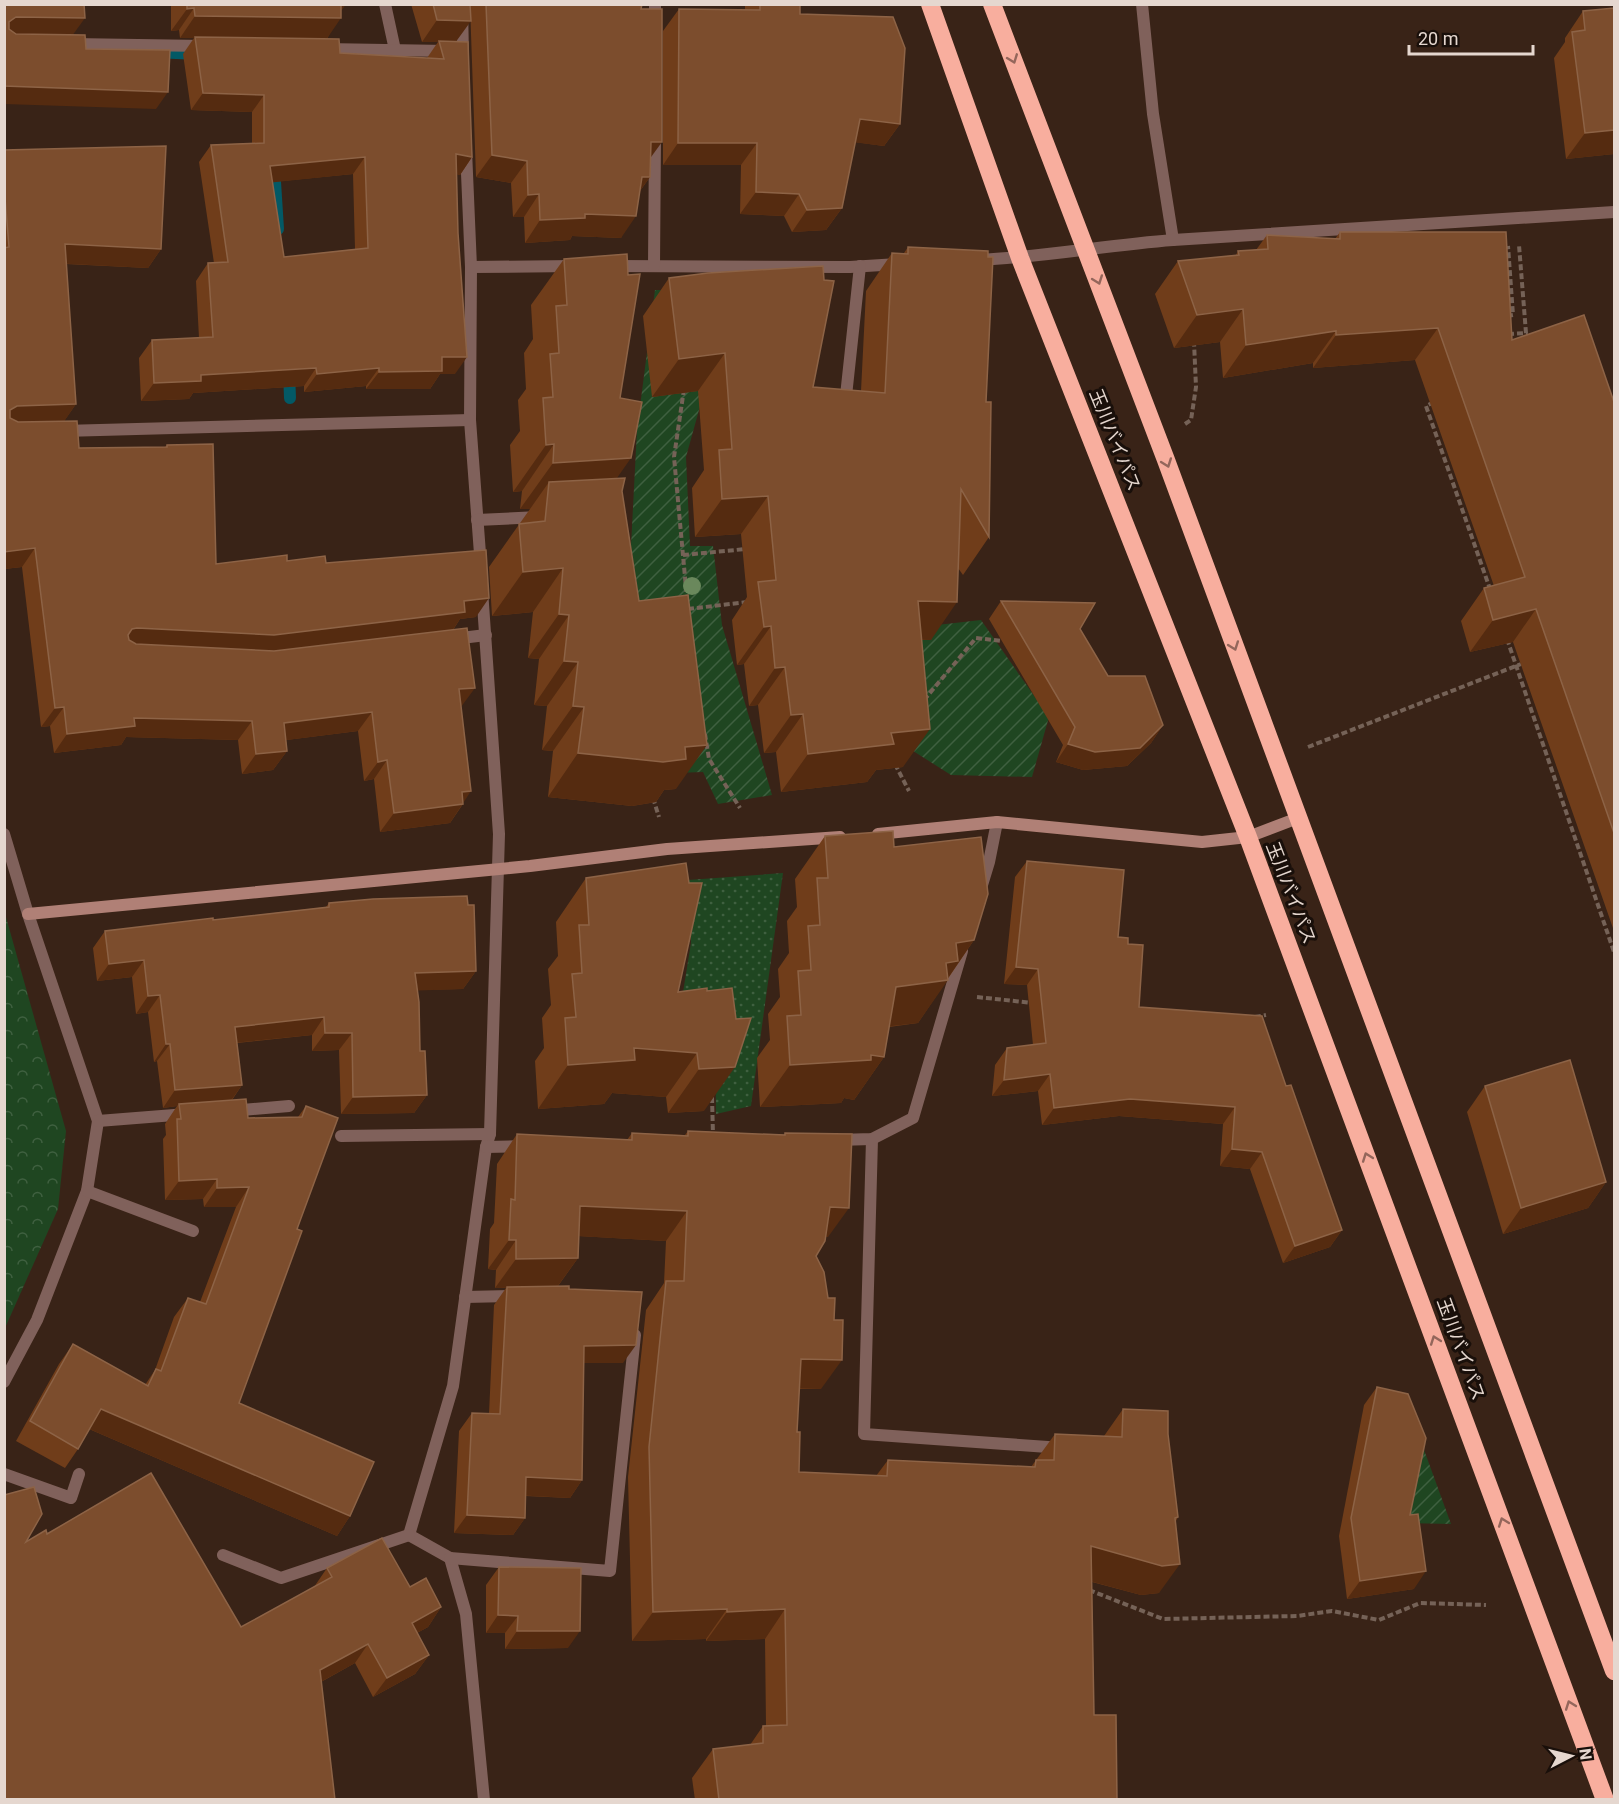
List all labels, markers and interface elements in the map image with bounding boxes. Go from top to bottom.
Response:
scale bar [1409,18,1534,56]
text: 20 m [1418,28,1458,49]
one-way arrow [1005,53,1018,64]
one-way arrow [1090,275,1103,285]
street label: 玉川バイパス [1086,386,1145,494]
one-way arrow [1159,457,1172,468]
one-way arrow [1227,640,1240,650]
street label: 玉川バイパス [1262,839,1321,947]
one-way arrow [1362,1152,1374,1163]
street label: 玉川バイパス [1433,1295,1490,1403]
one-way arrow [1429,1335,1442,1345]
one-way arrow [1497,1518,1510,1528]
one-way arrow [1565,1700,1578,1711]
north arrow [1541,1726,1601,1786]
text: N [1575,1747,1596,1761]

